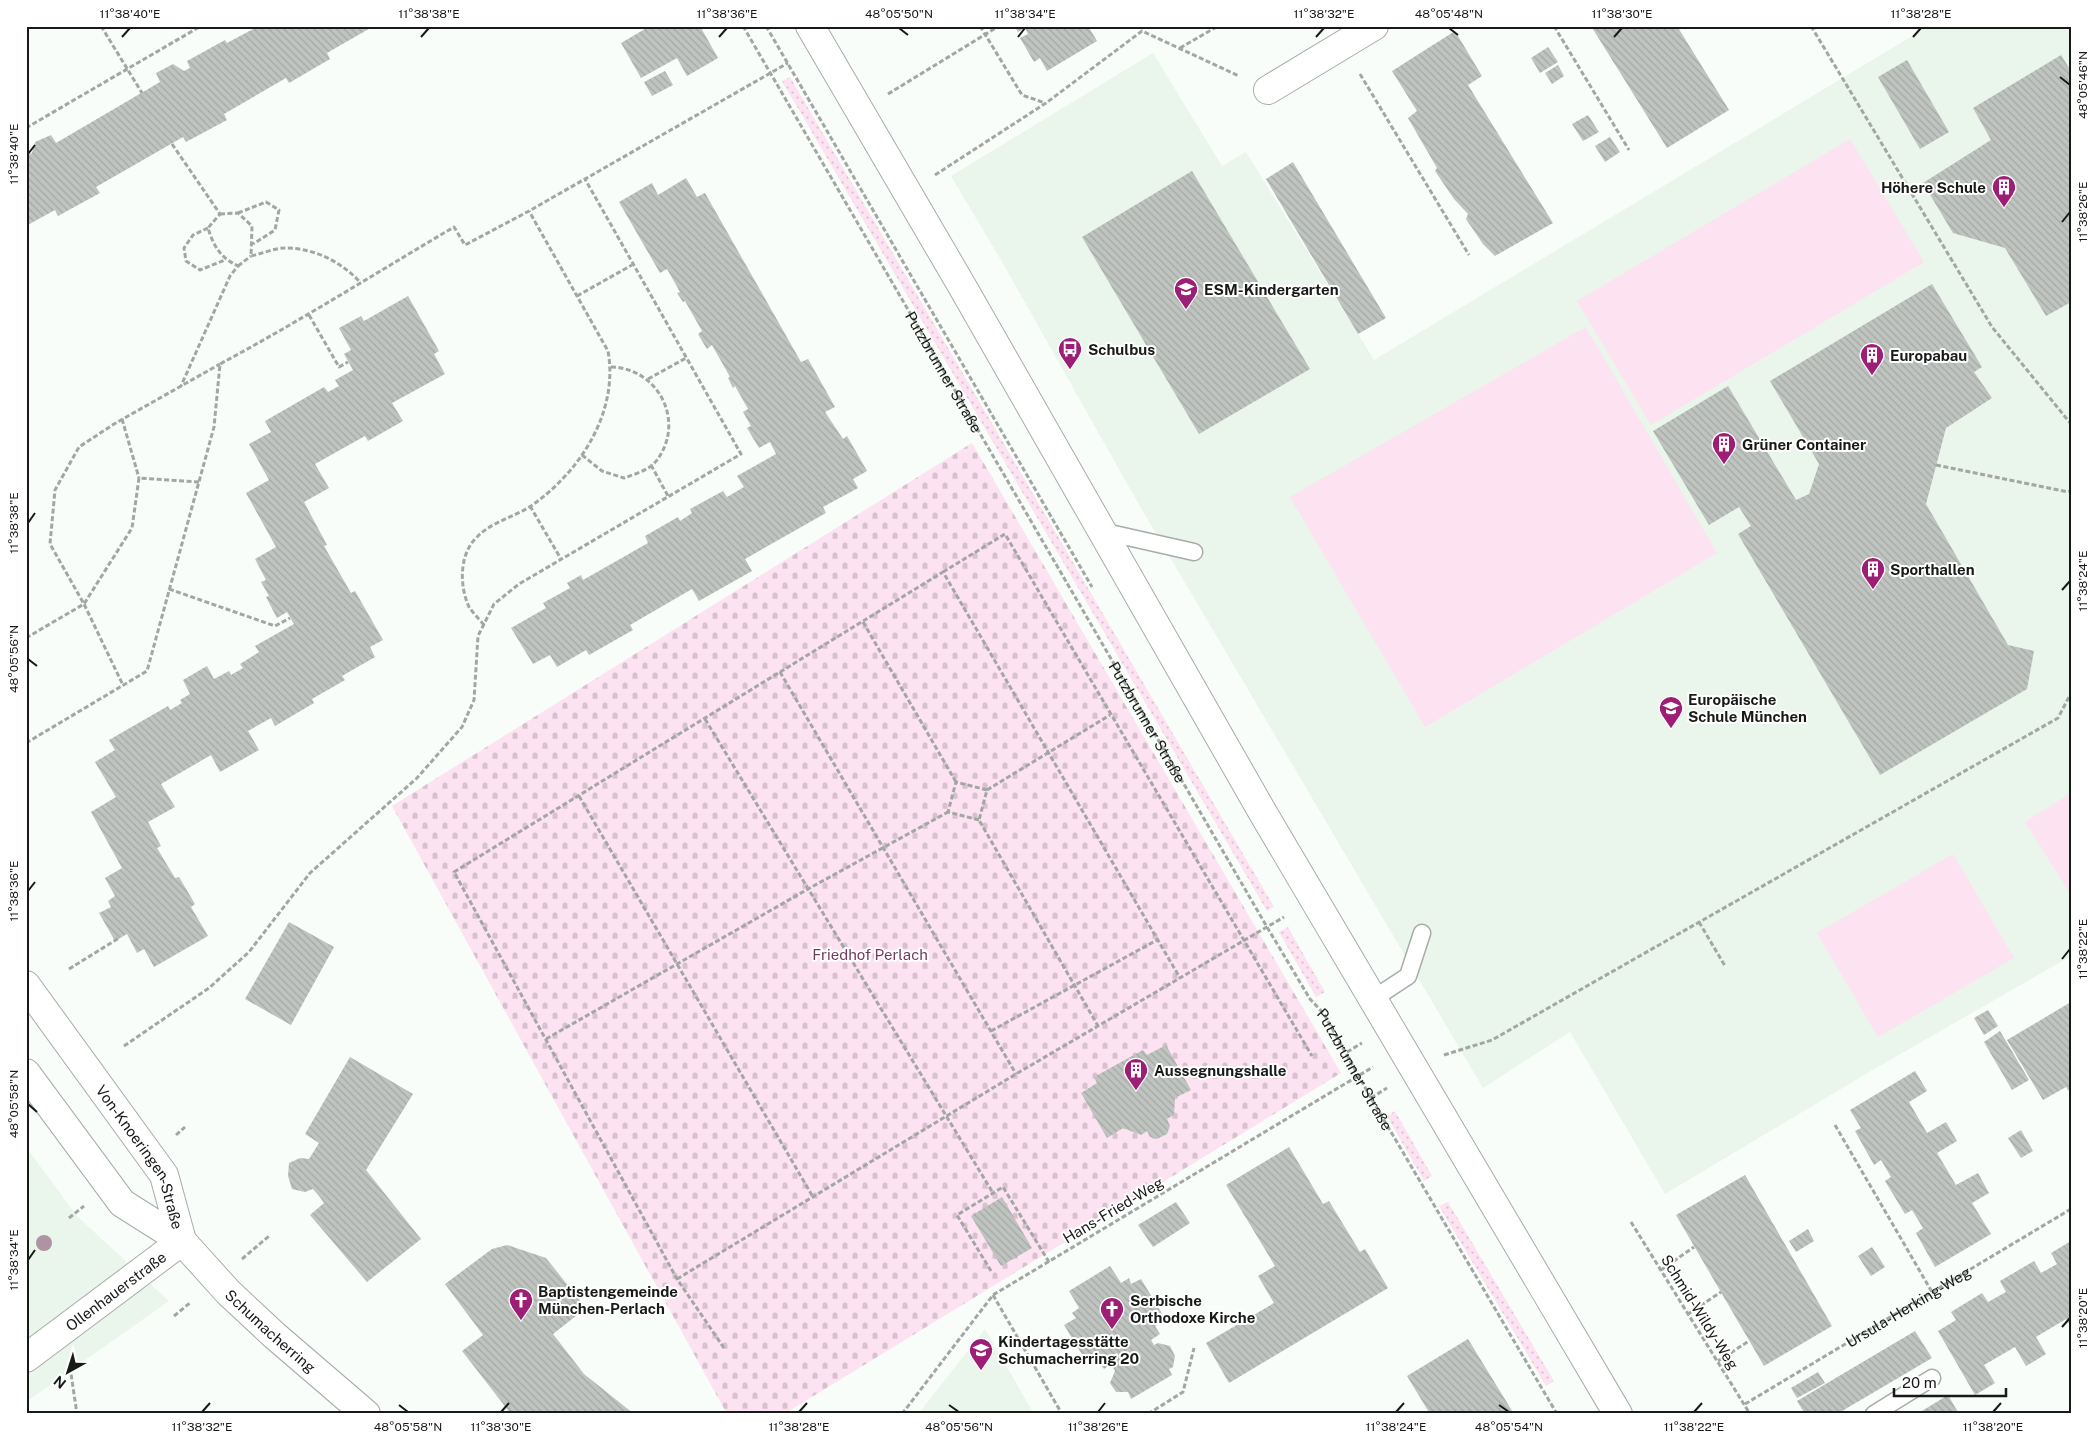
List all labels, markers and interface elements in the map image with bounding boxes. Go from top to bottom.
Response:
text: 11°38'40"E [100,7,161,21]
text: 11°38'38"E [398,7,460,21]
text: 11°38'36"E [696,7,758,21]
text: 48°05'50"N [865,7,933,21]
text: 11°38'34"E [994,7,1056,21]
text: 11°38'32"E [1294,7,1354,21]
text: 48°05'48"N [1415,7,1483,21]
text: 11°38'30"E [1592,7,1652,21]
text: 11°38'28"E [1890,7,1952,21]
text: 48°05'46"N [2076,51,2090,119]
text: 11°38'40"E [7,124,21,185]
building icon: Höhere Schule [1991,174,2017,208]
place label: Höhere Schule [1881,179,1986,196]
text: 11°38'26"E [2076,182,2090,242]
school or university icon: ESM-Kindergarten [1173,276,1199,310]
place label: ESM-Kindergarten [1204,281,1339,298]
street label: Putzbrunner Straße [902,308,986,435]
bus stop icon: Schulbus [1057,336,1083,370]
place label: Schulbus [1088,341,1155,358]
building icon: Europabau [1859,342,1885,376]
place label: Europabau [1890,347,1967,364]
building icon: Grüner Container [1711,431,1737,465]
place label: Grüner Container [1742,436,1866,453]
text: 11°38'38"E [7,492,21,554]
text: 11°38'24"E [2076,551,2090,611]
building icon: Sporthallen [1860,556,1886,590]
place label: Sporthallen [1890,561,1975,578]
text: 48°05'56"N [7,625,21,693]
street label: Putzbrunner Straße [1106,658,1190,785]
place label: Europäische Schule München [1688,691,1807,725]
school or university icon: Europäische Schule München [1658,695,1684,729]
text: 11°38'36"E [7,860,21,922]
text: 11°38'22"E [2076,919,2090,979]
park label: Friedhof Perlach [812,946,928,963]
street label: Putzbrunner Straße [1314,1004,1396,1133]
building icon: Aussegnungshalle [1123,1057,1149,1091]
place label: Aussegnungshalle [1154,1062,1286,1079]
text: 48°05'58"N [7,1070,21,1138]
street label: Von-Knoeringen-Straße [93,1082,187,1231]
street label: Hans-Fried-Weg [1060,1173,1166,1247]
text: 11°38'34"E [7,1229,21,1291]
street label: Ollenhauerstraße [62,1248,169,1334]
street label: Schmid-Wildy-Weg [1658,1252,1742,1372]
street label: Ursula-Herking-Weg [1843,1263,1974,1350]
place label: Baptistengemeinde München-Perlach [538,1283,678,1317]
street label: Schumacherring [222,1286,319,1376]
church icon: Baptistengemeinde München-Perlach [508,1287,534,1321]
text: 11°38'20"E [2076,1288,2090,1348]
place label: Serbische Orthodoxe Kirche [1130,1292,1255,1326]
church icon: Serbische Orthodoxe Kirche [1099,1296,1125,1330]
place label: Kindertagesstätte Schumacherring 20 [998,1333,1140,1367]
school or university icon: Kindertagesstätte Schumacherring 20 [968,1337,994,1371]
north arrow [42,1348,92,1398]
scale bar [1894,1365,2007,1397]
text: N [51,1372,69,1392]
text: 20 m [1902,1374,1937,1391]
text: 11°38'32"E [172,1420,232,1434]
text: 48°05'58"N [374,1420,442,1434]
text: 11°38'30"E [471,1420,531,1434]
text: 11°38'28"E [768,1420,830,1434]
text: 48°05'56"N [925,1420,993,1434]
text: 11°38'26"E [1068,1420,1128,1434]
text: 11°38'24"E [1366,1420,1426,1434]
text: 48°05'54"N [1475,1420,1543,1434]
text: 11°38'22"E [1664,1420,1724,1434]
text: 11°38'20"E [1963,1420,2023,1434]

